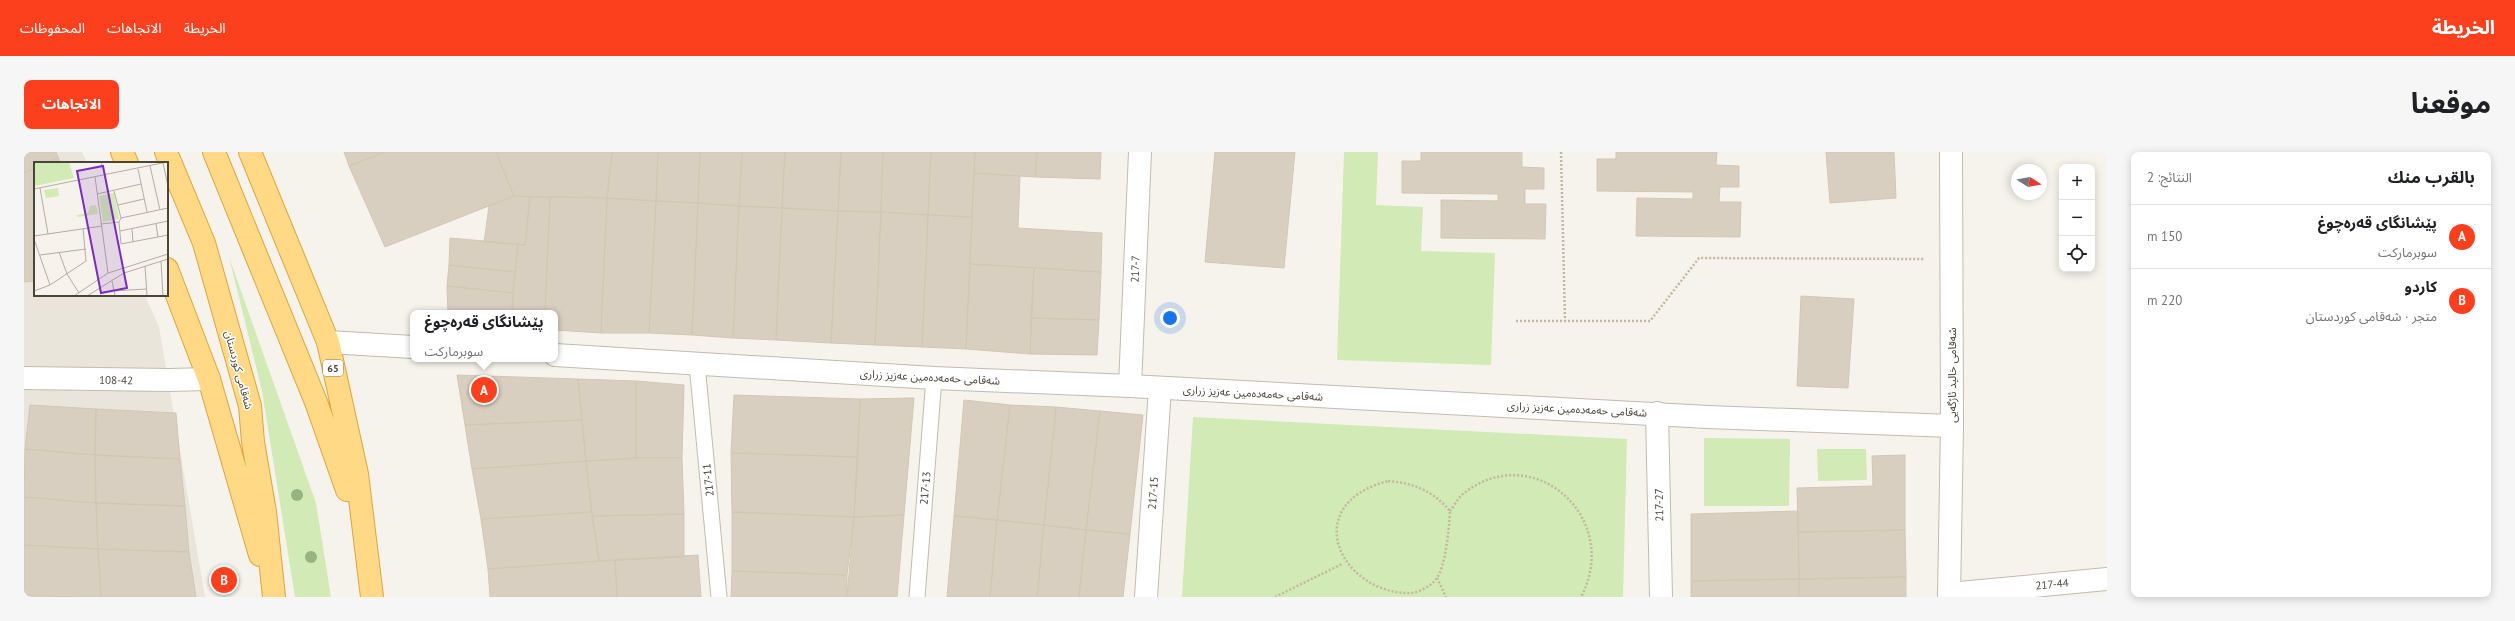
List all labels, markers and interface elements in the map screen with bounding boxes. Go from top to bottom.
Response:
text: الخريطة [2432,15,2495,39]
text: المحفوظات [20,19,85,37]
text: الاتجاهات [107,19,162,37]
text: الخريطة [184,19,226,37]
button: الاتجاهات [24,80,119,129]
text: موقعنا [2411,84,2491,121]
inset map [34,162,168,296]
north arrow [2011,164,2047,200]
map controls [2059,164,2095,272]
button: + [2059,164,2095,200]
text: بالقرب منك [2388,166,2475,188]
text: النتائج: 2 [2147,169,2192,186]
button: − [2059,200,2095,236]
text: پێشانگای قەرەچوغ [2318,213,2437,232]
text: 150 m [2147,228,2182,245]
text: A [2458,228,2466,245]
button: locate [2059,236,2095,272]
text: سوبرماركت [2378,244,2437,261]
street label: 217-7 [1128,255,1142,283]
text: كاردو [2405,277,2437,296]
text: 220 m [2147,292,2182,309]
text: B [2458,292,2466,309]
your location [1160,308,1180,328]
text: متجر · شەقامی کوردستان [2306,308,2437,325]
popup [410,310,558,362]
text: پێشانگای قەرەچوغ [424,312,544,331]
street label: شەقامی خالید ئاژگەیی [1945,327,1959,423]
street label: شەقامی کوردستان [222,329,256,411]
text: سوبرماركت [424,343,483,360]
road number: 65 [323,360,343,376]
street label: شەقامی حەمەدەمین عەزیز زراری [860,366,1001,388]
street label: 108-42 [99,373,133,387]
pin: A [471,375,497,405]
street label: شەقامی حەمەدەمین عەزیز زراری [1183,382,1324,404]
street label: شەقامی حەمەدەمین عەزیز زراری [1507,398,1648,420]
street label: 217-11 [699,463,717,497]
street label: 217-13 [917,471,933,505]
street label: 217-15 [1145,476,1161,510]
street label: 217-27 [1652,488,1666,522]
pin: B [211,565,237,595]
street label: 217-44 [2035,576,2069,592]

